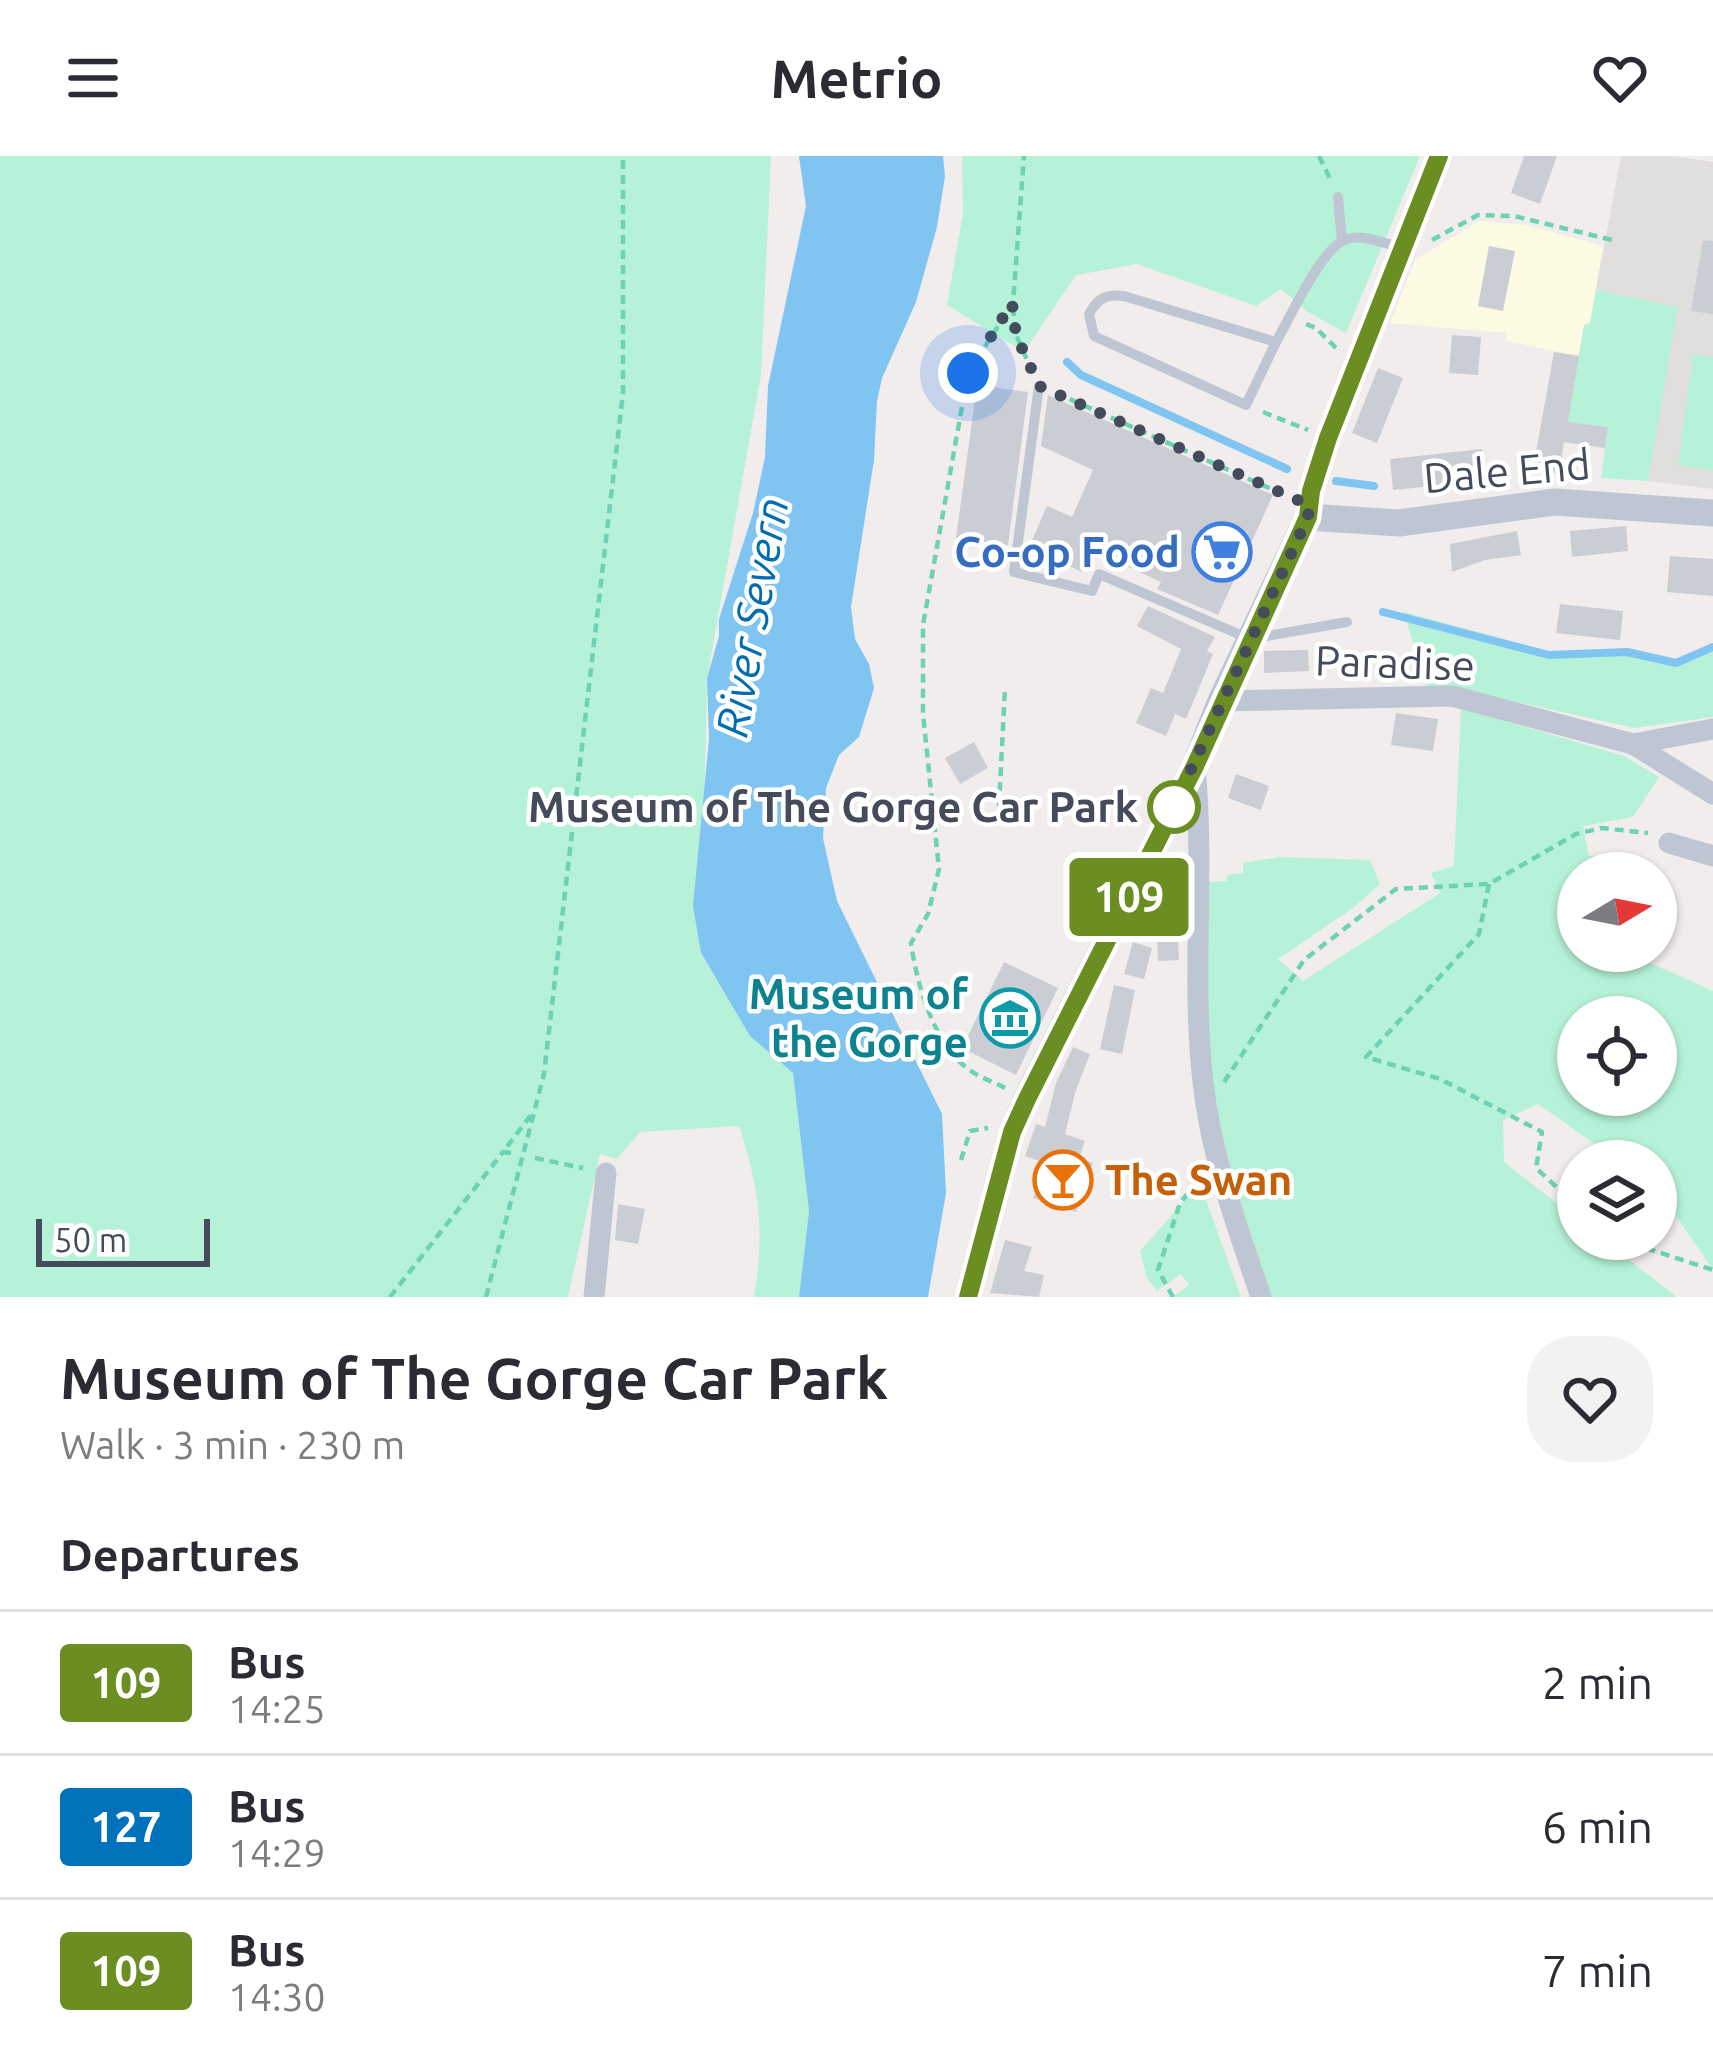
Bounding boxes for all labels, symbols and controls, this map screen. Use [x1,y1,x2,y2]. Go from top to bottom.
icon: menu [60,45,126,111]
icon: heart [1587,45,1653,111]
text: Metrio [770,48,943,108]
your location [938,343,998,403]
street label: Dale End [1422,440,1592,501]
water label: River Severn [705,493,798,741]
supermarket icon: Co-op Food [1191,521,1253,583]
place label: Co-op Food [954,528,1180,575]
street label: Paradise [1314,636,1476,689]
marker: Museum of The Gorge Car Park [1149,782,1199,832]
place label: Museum of The Gorge Car Park [528,783,1138,830]
north arrow [1557,852,1677,972]
map controls [1557,852,1677,1260]
line badge: 109 [1060,858,1198,936]
text: 109 [1093,873,1165,920]
place label: Museum of the Gorge [749,970,969,1065]
museum icon: Museum of the Gorge [979,987,1041,1049]
button: locate [1557,996,1677,1116]
button: layers [1557,1140,1677,1260]
bar icon: The Swan [1032,1149,1094,1211]
place label: The Swan [1105,1156,1292,1203]
scale bar [36,1213,210,1266]
text: 50 m [54,1221,127,1258]
button: heart [1527,1336,1653,1462]
text: Museum of The Gorge Car Park [60,1346,888,1410]
text: Walk · 3 min · 230 m [60,1423,405,1466]
text: Departures [60,1529,300,1580]
text: Bus [228,1636,305,1687]
text: 2 min [1542,1657,1653,1708]
text: 109 [90,1659,162,1706]
text: 14:25 [228,1687,326,1730]
text: Bus [228,1780,305,1831]
text: 6 min [1542,1801,1653,1852]
text: 127 [90,1803,162,1850]
text: 14:29 [228,1831,326,1874]
text: Bus [228,1924,305,1975]
text: 7 min [1542,1945,1653,1996]
text: 109 [90,1947,162,1994]
text: 14:30 [228,1975,326,2018]

